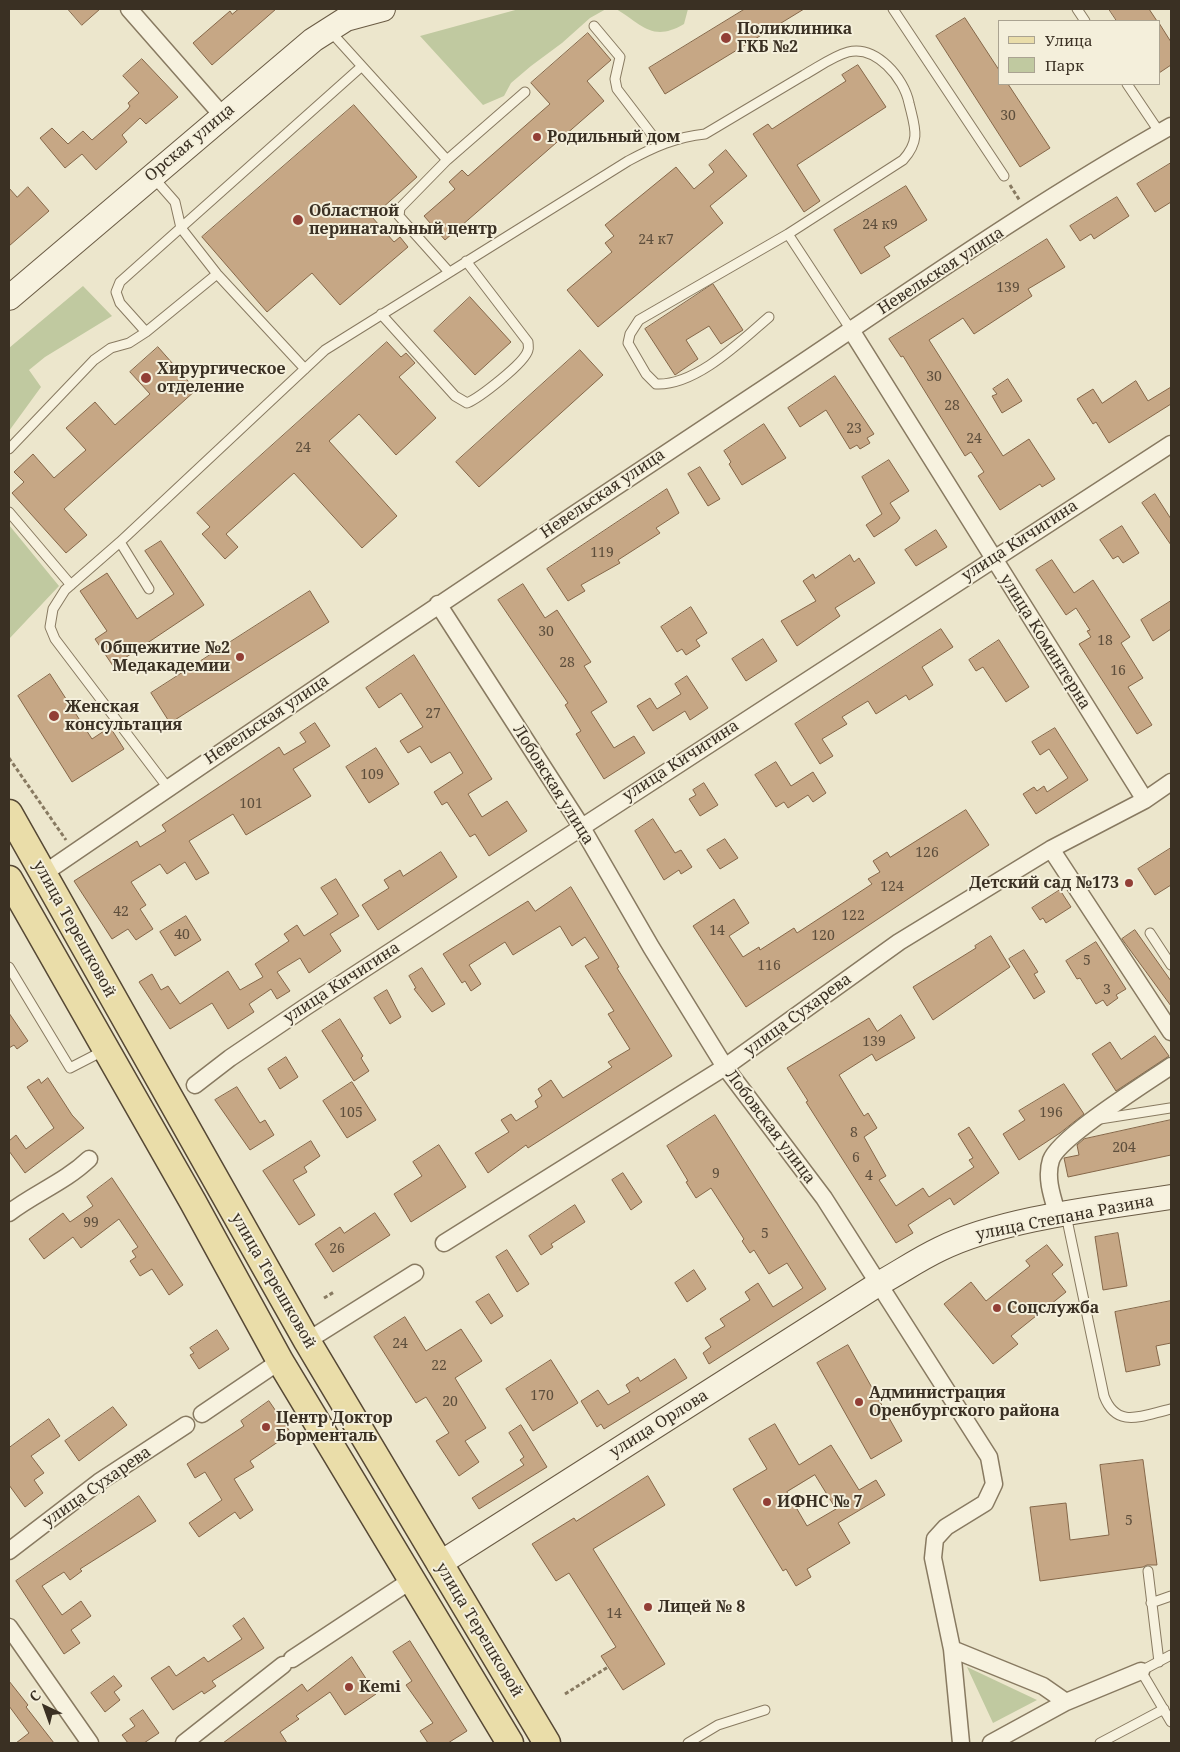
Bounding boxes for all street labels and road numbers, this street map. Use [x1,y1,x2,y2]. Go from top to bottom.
street label: Орская улица [141,100,239,186]
street label: Невельская улица [874,223,1008,319]
street label: Невельская улица [537,445,669,543]
street label: улица Кичигина [958,496,1082,586]
street label: улица Коминтерна [996,571,1094,713]
street label: Невельская улица [201,671,333,769]
street label: улица Кичигина [619,716,743,806]
street label: Лобовская улица [508,722,598,848]
street label: улица Терешковой [28,857,120,1001]
street label: улица Кичигина [280,938,404,1028]
street label: улица Сухарева [741,970,855,1060]
street label: Лобовская улица [721,1066,819,1188]
street label: улица Степана Разина [974,1191,1156,1245]
street label: улица Терешковой [226,1210,320,1352]
street label: улица Орлова [606,1386,712,1462]
street label: улица Сухарева [39,1443,155,1531]
street label: улица Терешковой [431,1559,527,1701]

